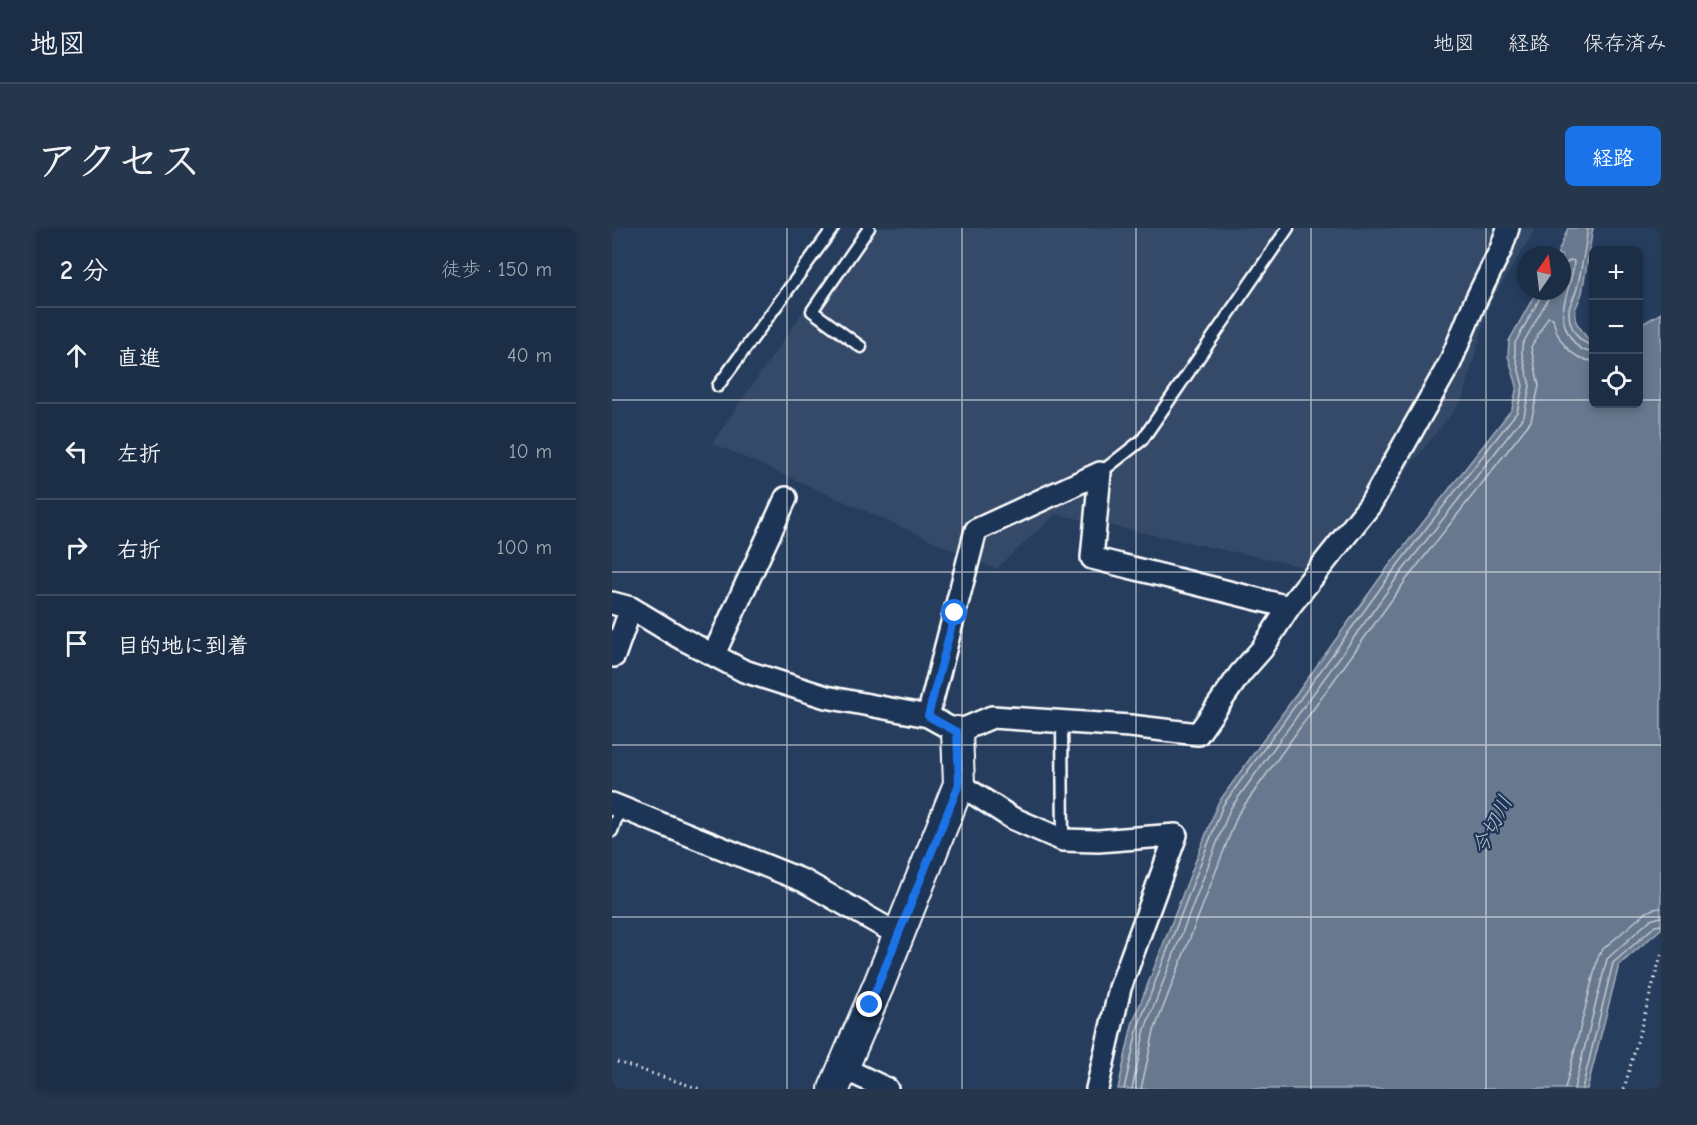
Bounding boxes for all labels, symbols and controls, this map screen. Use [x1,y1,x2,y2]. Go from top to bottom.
text: 地図 [30,28,86,60]
text: 地図 [1433,31,1475,55]
text: 経路 [1508,31,1550,55]
text: 保存済み [1583,31,1667,55]
button: 経路 [1565,126,1661,186]
text: アクセス [36,137,201,186]
north arrow [1517,246,1571,300]
map controls [1589,246,1643,408]
button: + [1589,246,1643,300]
text: 2 分 [60,256,108,286]
text: 徒歩 · 150 m [441,258,552,281]
button: − [1589,300,1643,354]
icon: ahead [60,339,93,372]
text: 40 m [507,344,552,367]
text: 直進 [117,345,161,371]
button: locate [1589,354,1643,408]
icon: left [60,435,93,468]
text: 10 m [509,440,552,463]
text: 左折 [117,441,161,467]
icon: right [60,531,93,564]
text: 100 m [497,536,552,559]
text: 右折 [117,537,161,563]
route start [941,599,967,625]
icon: arrive [60,627,93,660]
text: 目的地に到着 [117,633,249,659]
water label: 今切川 [1467,792,1517,858]
route end [856,991,882,1017]

